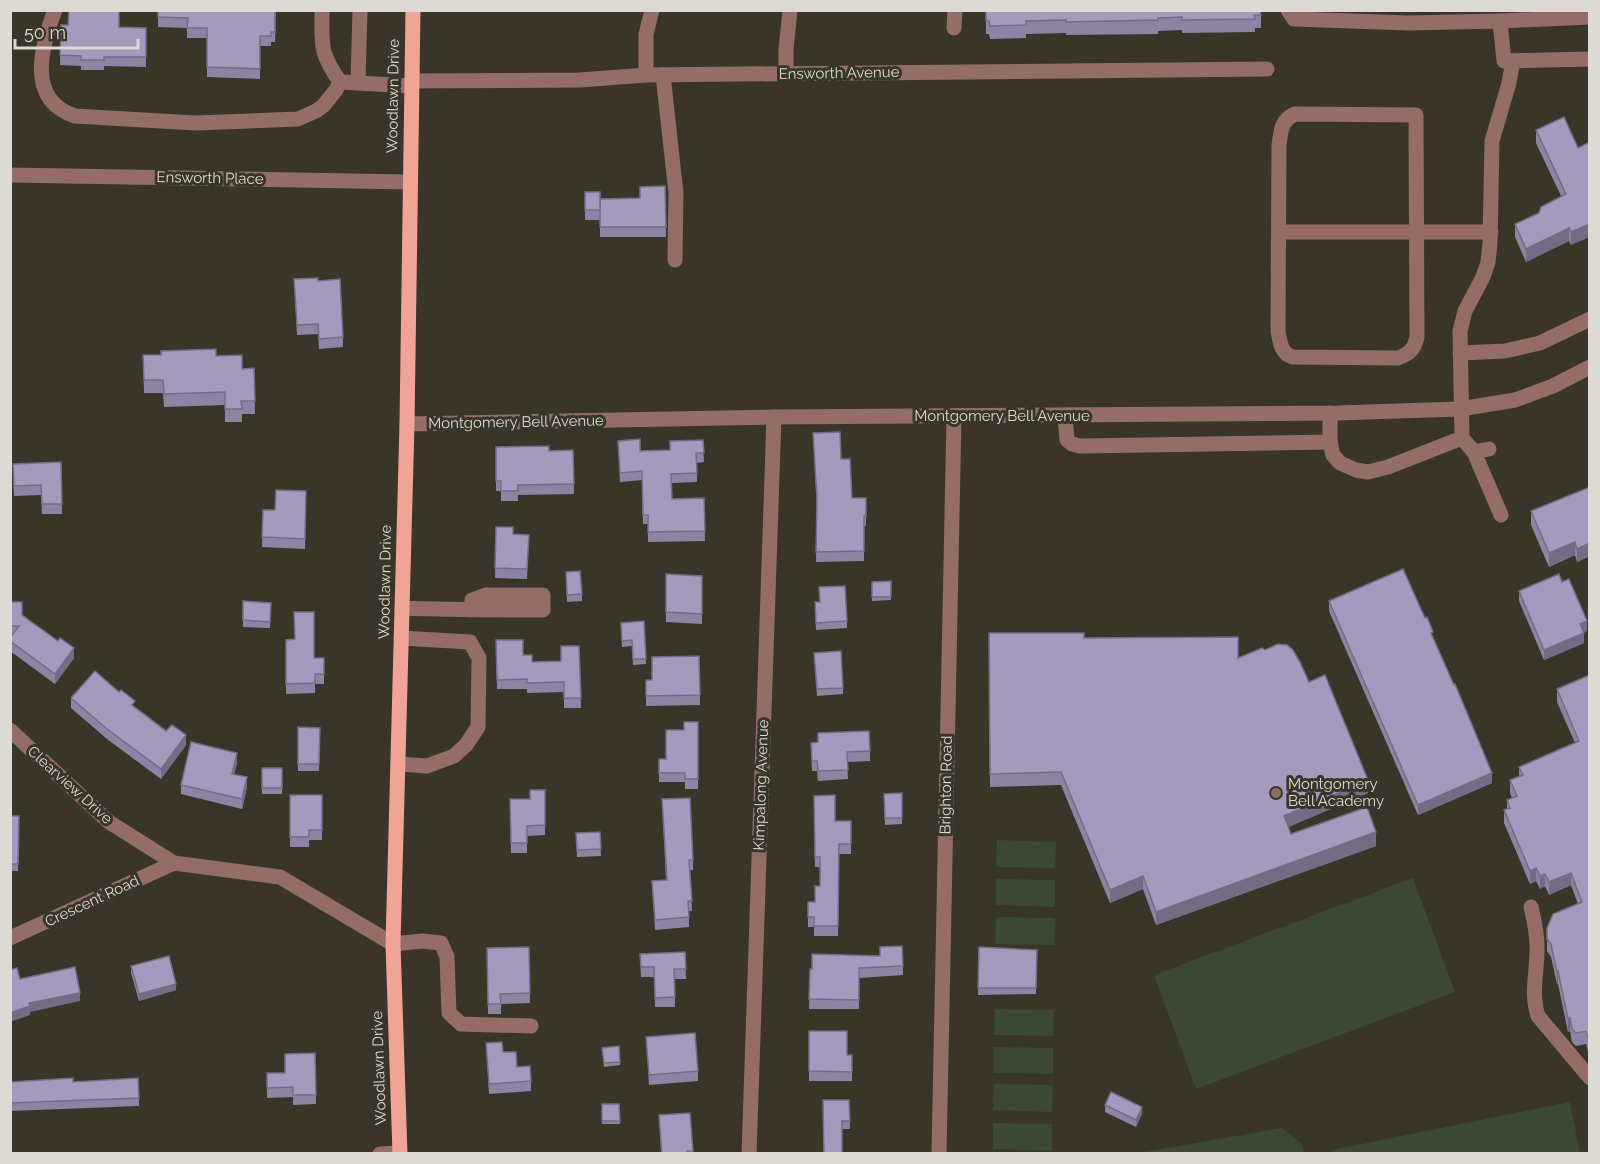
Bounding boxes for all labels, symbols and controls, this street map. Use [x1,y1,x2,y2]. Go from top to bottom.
scale bar [15,12,138,50]
text: 50 m [24,22,66,43]
street label: Woodlawn Drive [383,38,403,153]
street label: Ensworth Avenue [778,63,900,83]
street label: Ensworth Place [156,168,264,188]
street label: Montgomery Bell Avenue [914,407,1090,425]
street label: Montgomery Bell Avenue [428,411,604,433]
street label: Woodlawn Drive [375,524,395,639]
street label: Kimpalong Avenue [750,719,772,851]
street label: Brighton Road [936,735,956,835]
street label: Clearview Drive [24,742,116,828]
place label: Montgomery Bell Academy [1288,775,1384,810]
marker: Montgomery Bell Academy [1269,786,1283,800]
street label: Crescent Road [42,871,142,931]
street label: Woodlawn Drive [368,1010,390,1125]

